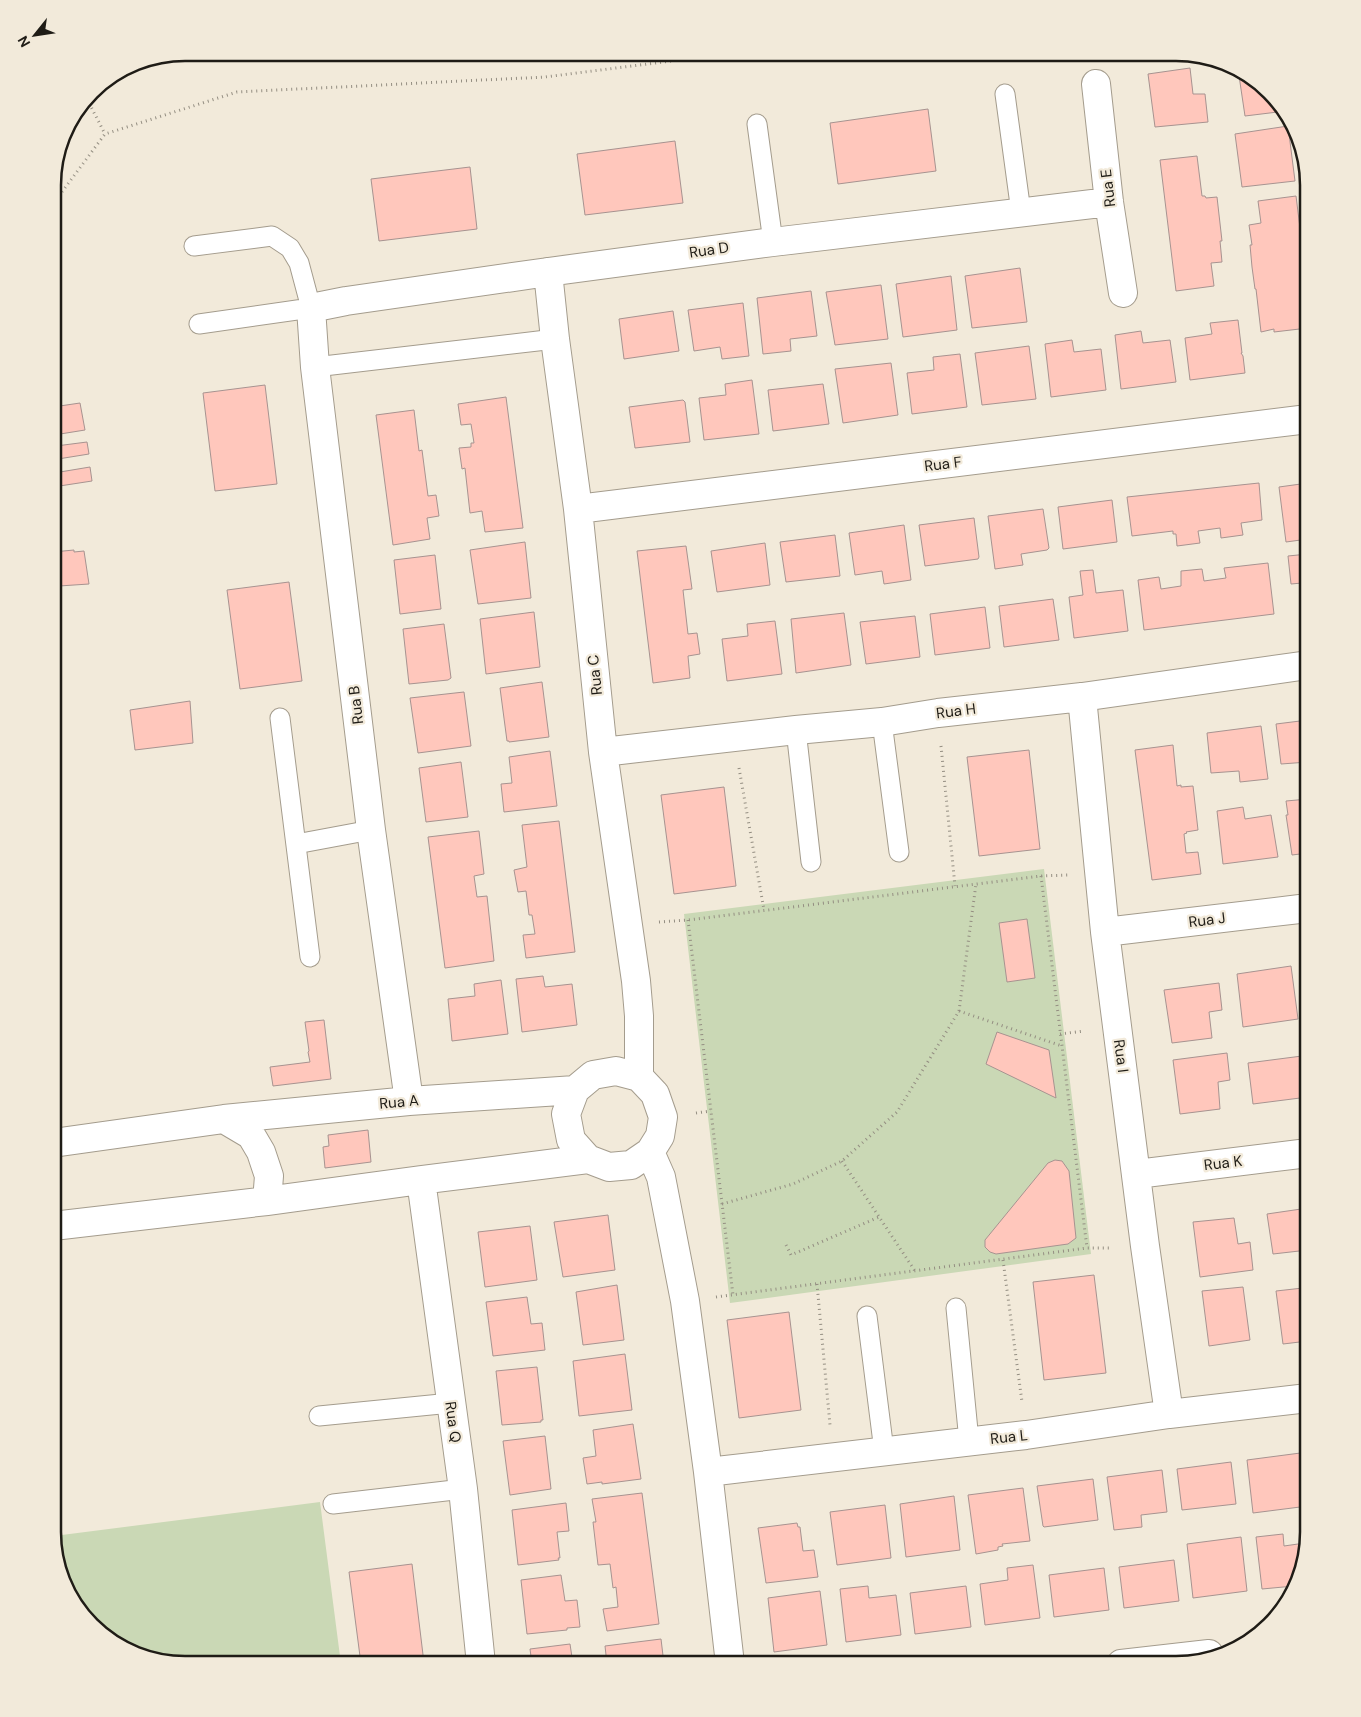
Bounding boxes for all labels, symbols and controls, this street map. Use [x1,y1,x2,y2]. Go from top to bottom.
north arrow [10,10,60,60]
text: N [13,33,34,50]
street label: Rua E [1096,168,1120,208]
street label: Rua D [688,237,730,263]
street label: Rua F [923,452,963,476]
street label: Rua C [583,654,607,696]
street label: Rua B [344,685,368,725]
street label: Rua H [935,699,977,723]
street label: Rua J [1187,908,1227,932]
street label: Rua I [1109,1038,1133,1074]
street label: Rua A [378,1090,420,1114]
street label: Rua K [1203,1151,1244,1175]
street label: Rua Q [440,1400,466,1444]
street label: Rua L [989,1425,1029,1449]

